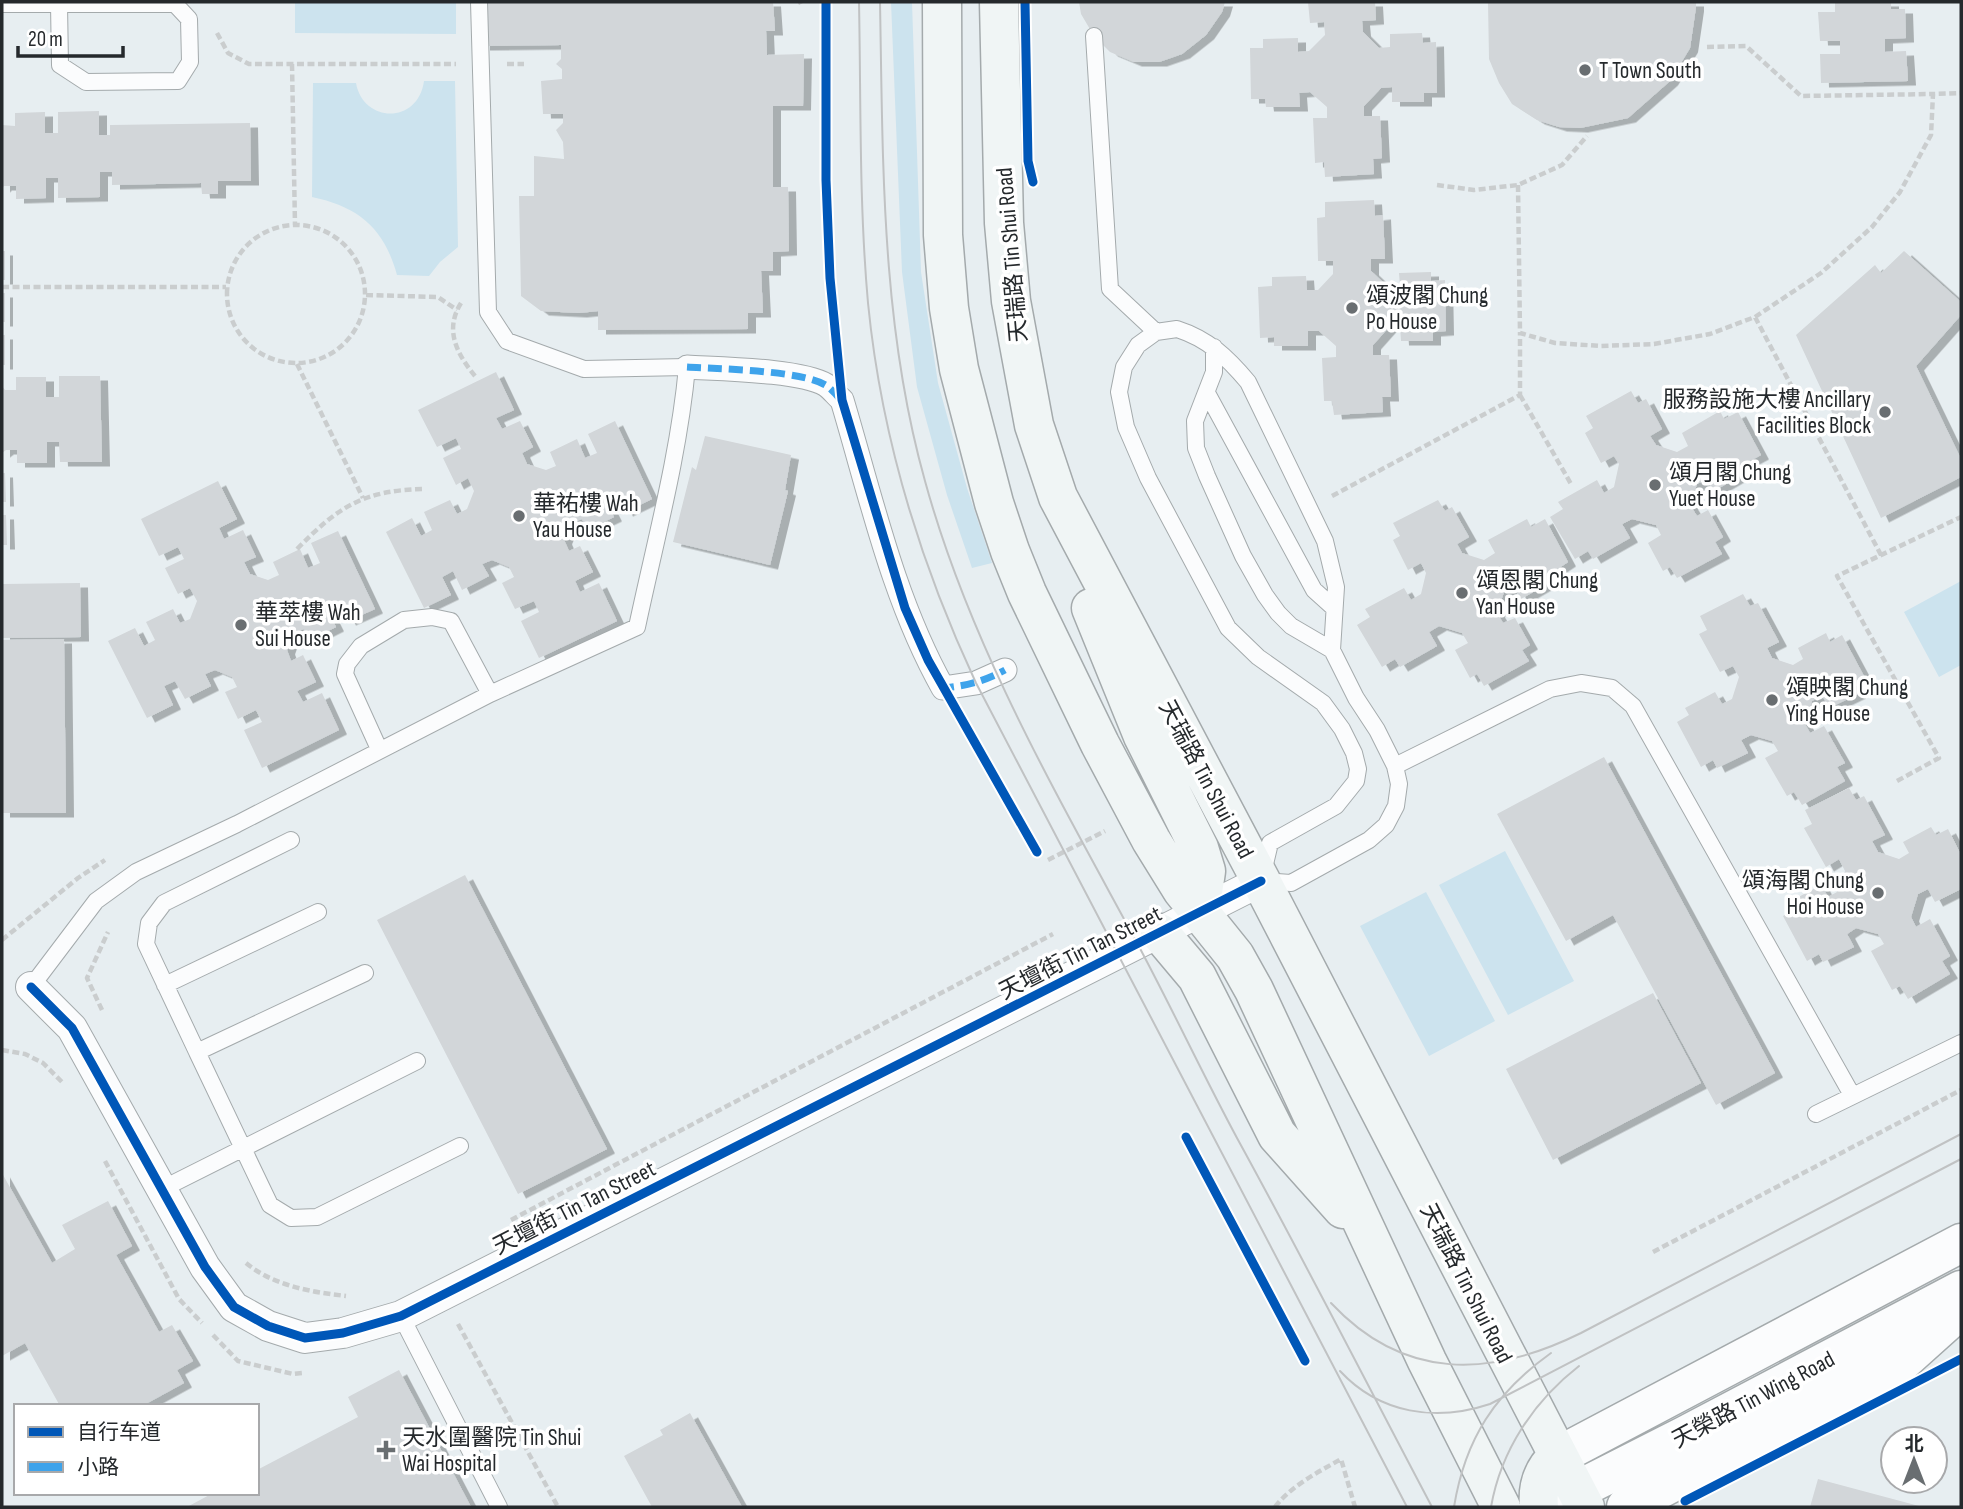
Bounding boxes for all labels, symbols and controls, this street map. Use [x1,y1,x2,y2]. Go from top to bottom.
scale bar [18,14,122,58]
text: 20 m [28,27,63,52]
place label: T Town South [1599,57,1702,85]
marker: T Town South [1577,62,1593,78]
street label: 天瑞路 Tin Shui Road [990,166,1034,343]
place label: 頌波閣 Chung Po House [1366,282,1488,336]
marker: 頌波閣 Chung Po House [1344,300,1360,316]
place label: 服務設施大樓 Ancillary Facilities Block [1663,386,1871,440]
marker: 服務設施大樓 Ancillary Facilities Block [1877,404,1893,420]
place label: 頌月閣 Chung Yuet House [1669,459,1791,513]
marker: 頌月閣 Chung Yuet House [1647,477,1663,493]
place label: 華祐樓 Wah Yau House [533,490,639,544]
marker: 華祐樓 Wah Yau House [511,508,527,524]
place label: 頌恩閣 Chung Yan House [1476,567,1598,621]
marker: 頌恩閣 Chung Yan House [1454,585,1470,601]
place label: 華萃樓 Wah Sui House [255,599,361,653]
marker: 華萃樓 Wah Sui House [233,617,249,633]
place label: 頌映閣 Chung Ying House [1786,674,1908,728]
marker: 頌映閣 Chung Ying House [1764,692,1780,708]
street label: 天瑞路 Tin Shui Road [1153,695,1260,863]
place label: 頌海閣 Chung Hoi House [1742,867,1864,921]
marker: 頌海閣 Chung Hoi House [1870,885,1886,901]
street label: 天壇街 Tin Tan Street [995,900,1166,1006]
street label: 天壇街 Tin Tan Street [489,1155,660,1261]
street label: 天瑞路 Tin Shui Road [1414,1199,1518,1368]
street label: 天榮路 Tin Wing Road [1667,1345,1840,1455]
legend [14,1404,259,1495]
text: 自行车道 [77,1420,161,1445]
place label: 天水圍醫院 Tin Shui Wai Hospital [402,1424,581,1478]
north arrow [1879,1425,1949,1495]
text: 北 [1904,1433,1924,1456]
marker: 天水圍醫院 Tin Shui Wai Hospital [376,1440,396,1460]
text: 小路 [77,1455,119,1480]

